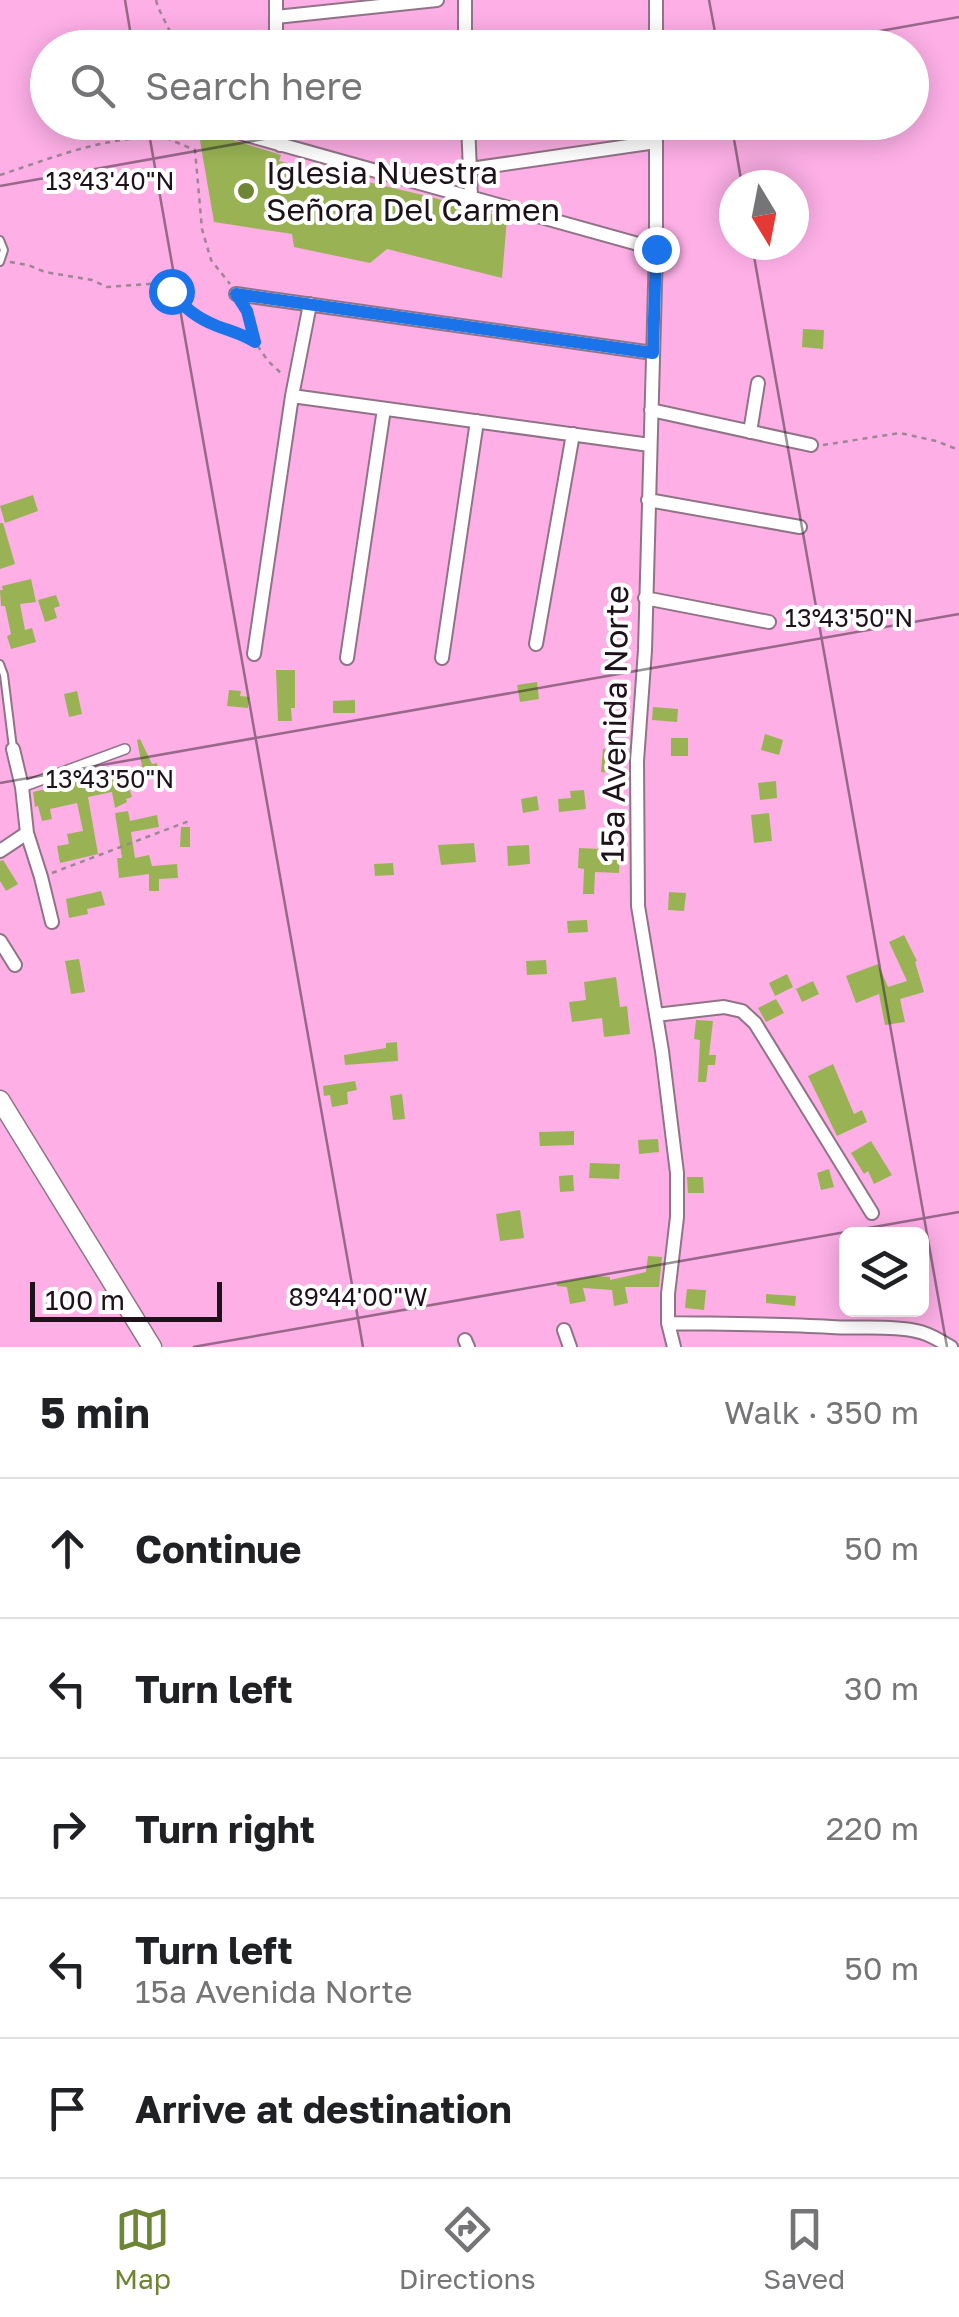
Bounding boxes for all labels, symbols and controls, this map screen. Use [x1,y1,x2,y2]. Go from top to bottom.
search box [30,30,929,140]
icon: search [65,58,120,113]
text: Search here [145,63,363,108]
place label: Iglesia Nuestra Señora Del Carmen [266,153,560,228]
text: 13°43'40"N [45,165,175,196]
north arrow [719,170,809,260]
marker: Iglesia Nuestra Señora Del Carmen [235,180,257,202]
route end [634,227,680,273]
route start [149,269,195,315]
street label: 15a Avenida Norte [593,585,635,863]
text: 13°43'50"N [785,602,913,633]
text: 13°43'50"N [46,763,174,794]
map controls [839,1227,929,1317]
button: layers [839,1227,929,1317]
scale bar [30,1277,222,1322]
text: 89°44'00"W [288,1281,428,1312]
text: 100 m [45,1283,125,1316]
text: 5 min [40,1387,150,1437]
text: Walk · 350 m [724,1393,919,1431]
icon: ahead [40,1521,95,1576]
text: Continue [135,1526,301,1571]
text: 50 m [844,1529,919,1567]
icon: left [40,1661,95,1716]
text: Turn left [135,1666,293,1711]
text: 30 m [844,1669,919,1707]
icon: right [40,1801,95,1856]
text: Turn right [135,1806,315,1851]
text: 220 m [826,1809,919,1847]
text: Turn left [135,1927,293,1972]
icon: left [40,1941,95,1996]
text: 50 m [844,1949,919,1987]
text: 15a Avenida Norte [135,1972,413,2010]
icon: arrive [40,2081,95,2136]
text: Arrive at destination [135,2086,512,2131]
tab: Map [114,2202,171,2295]
tab: Directions [399,2202,536,2295]
tab: Saved [763,2202,845,2295]

